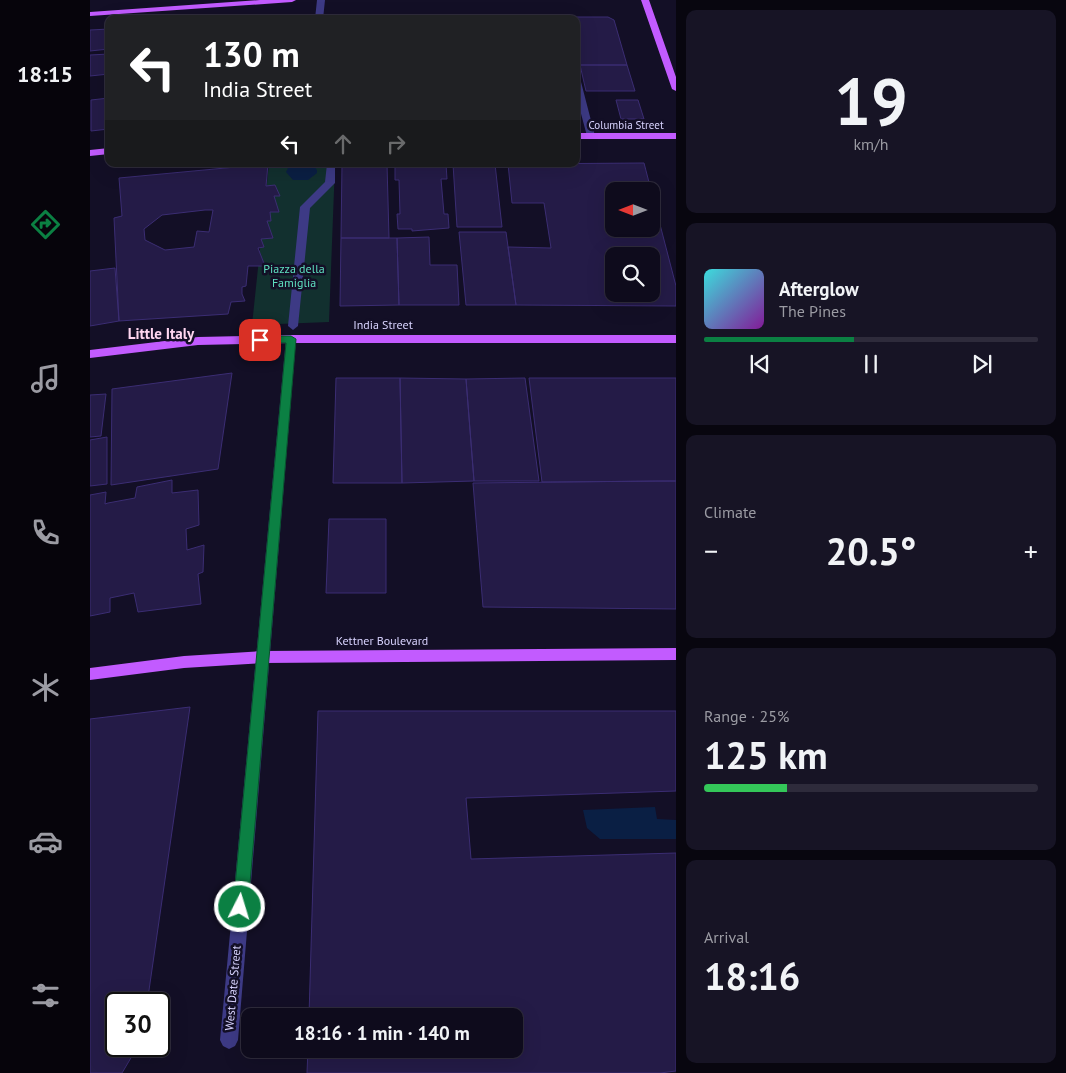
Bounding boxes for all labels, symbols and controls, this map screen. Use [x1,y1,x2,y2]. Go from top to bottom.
text: 130 m [203,31,300,77]
icon: left [120,35,185,100]
text: 19 [834,59,908,143]
text: 18:15 [17,60,73,88]
text: India Street [203,75,312,103]
street label: Columbia Street [588,118,664,132]
icon: left [276,130,304,158]
icon: ahead [329,130,357,158]
icon: right [382,130,410,158]
text: km/h [853,134,889,154]
north arrow [605,182,660,238]
map controls [605,182,660,302]
icon: directions [28,207,63,242]
button: search [605,247,660,302]
park label: Piazza della Famiglia [263,261,325,290]
text: Afterglow [779,277,859,301]
text: The Pines [779,301,846,321]
street label: India Street [353,317,413,332]
pin [239,319,281,361]
district label: Little Italy [128,324,195,343]
icon: arrive [246,326,274,354]
icon: previous [746,350,774,378]
icon: pause [857,350,885,378]
icon: next [968,350,996,378]
icon: music [28,361,63,396]
text: Climate [704,502,756,522]
icon: phone [28,515,63,550]
text: 20.5° [826,526,916,575]
text: − [704,532,718,569]
text: + [1024,532,1038,569]
street label: Kettner Boulevard [336,633,428,648]
icon: climate [28,670,63,705]
text: Range · 25% [704,706,789,726]
text: 125 km [704,730,828,779]
icon: car [28,824,63,859]
position arrow [213,880,265,932]
text: Arrival [704,927,749,947]
street label: West Date Street [221,945,244,1031]
text: 18:16 [704,951,800,1000]
icon: filters [28,978,63,1013]
speed limit sign: 30 [105,992,170,1057]
text: 18:16 · 1 min · 140 m [294,1021,470,1045]

